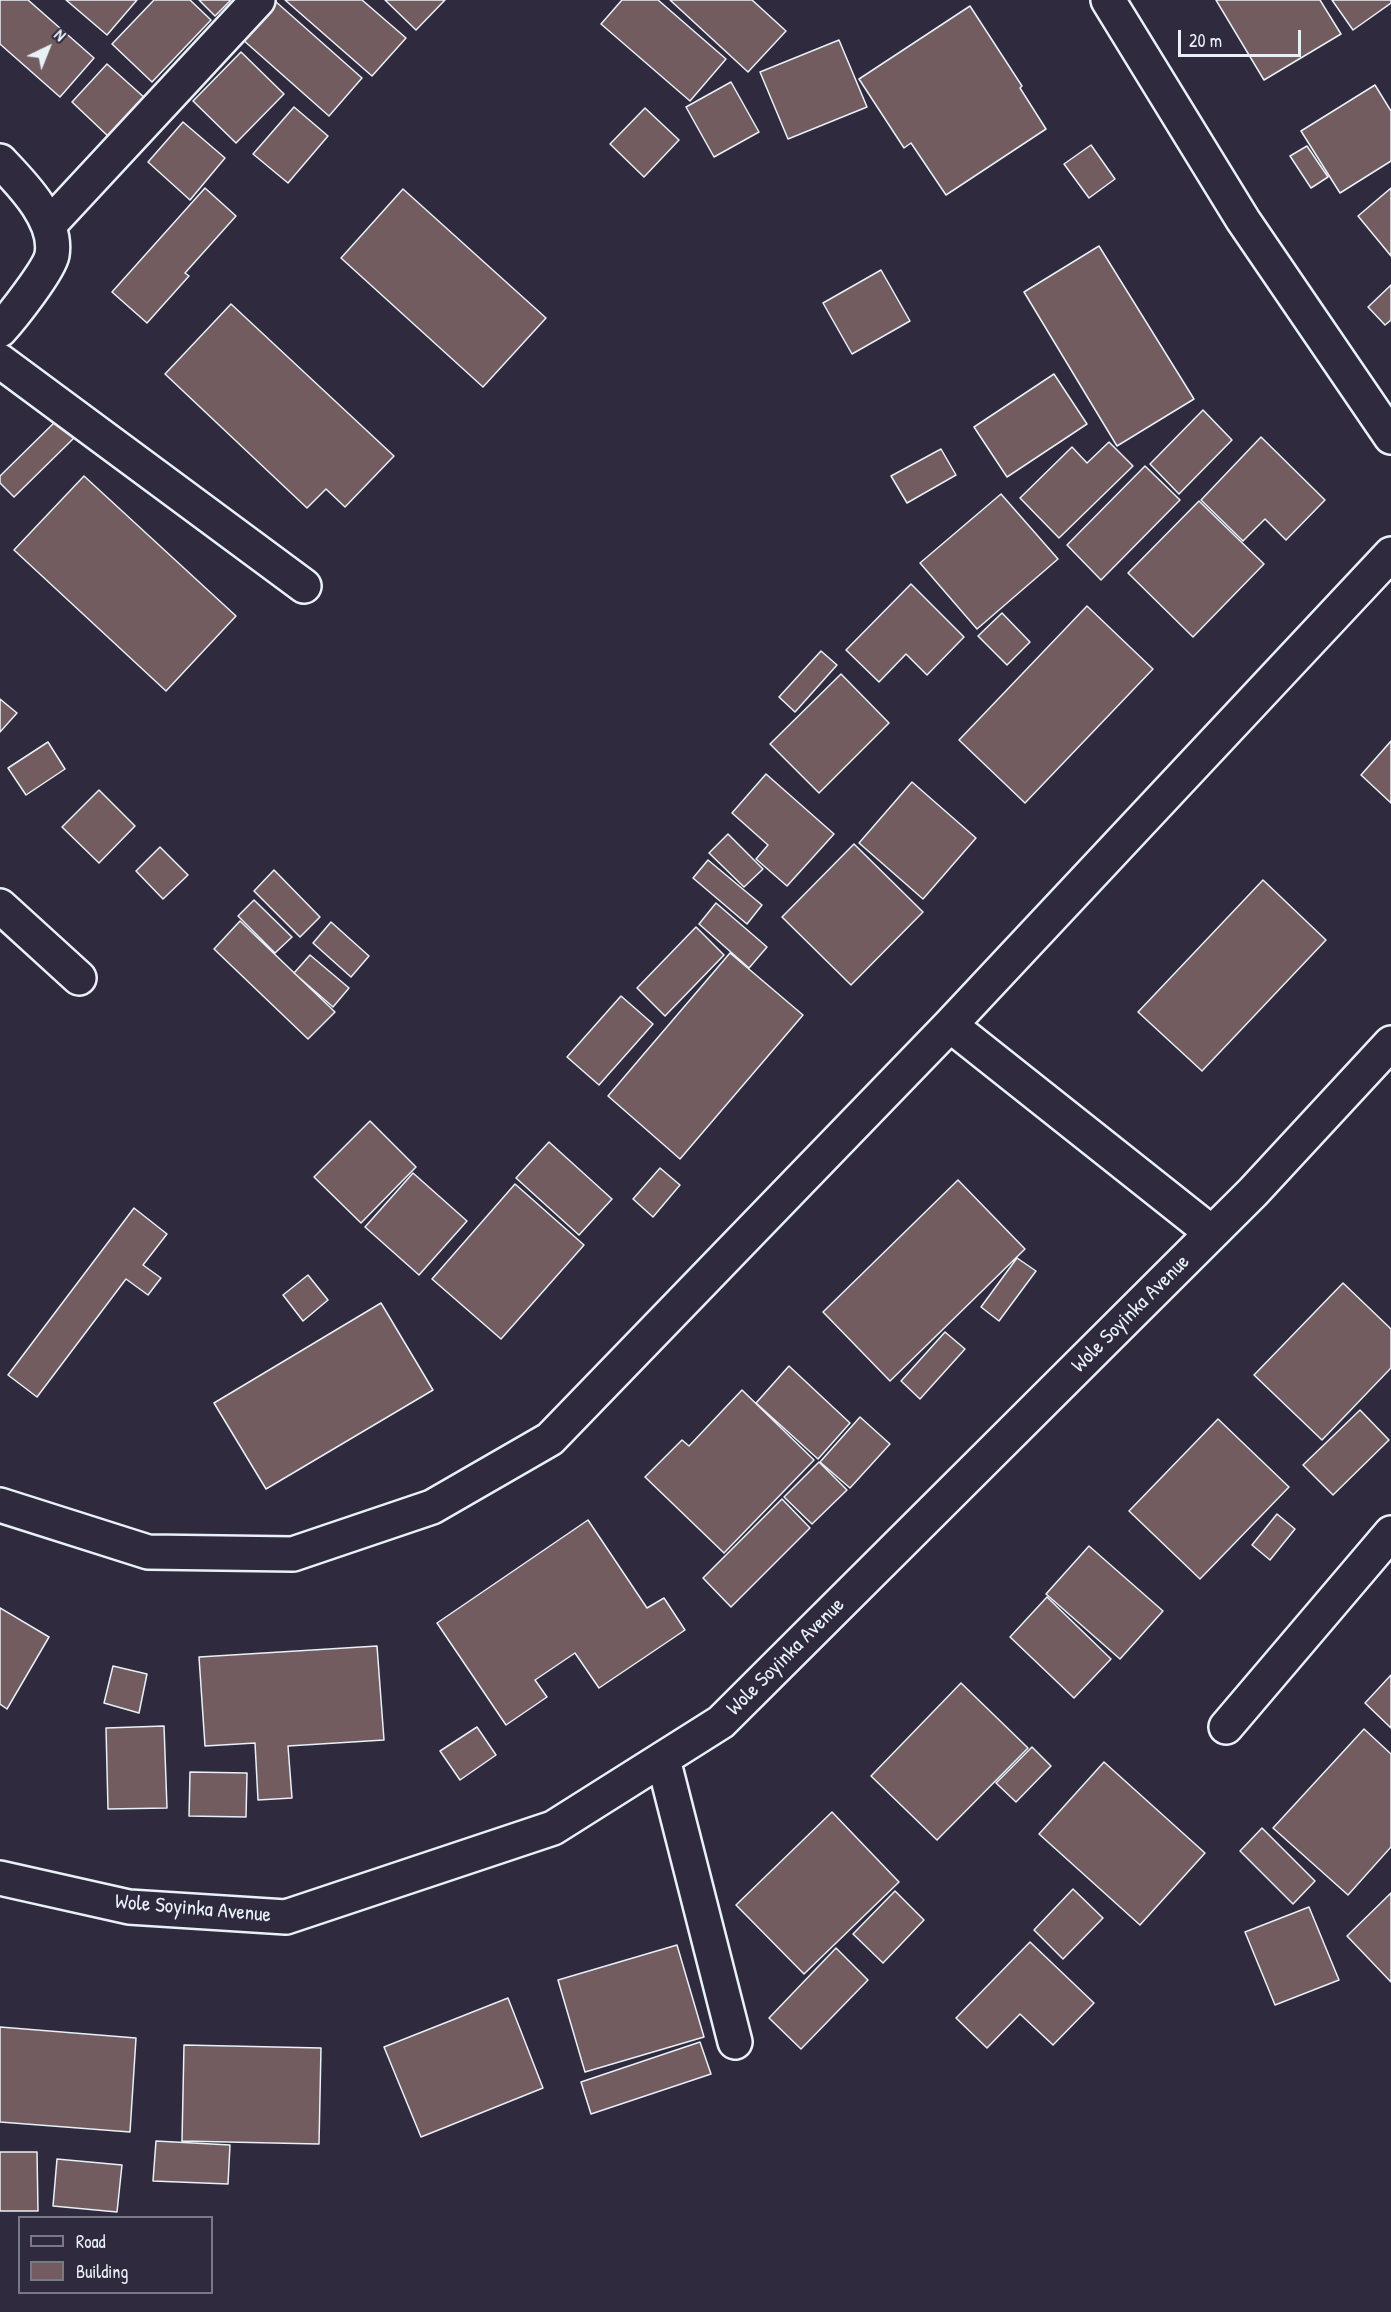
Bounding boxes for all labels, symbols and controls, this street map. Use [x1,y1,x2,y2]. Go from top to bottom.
north arrow [18,18,78,78]
scale bar [1181,18,1304,56]
text: N [50,24,71,46]
text: 20 m [1189,28,1222,53]
street label: Wole Soyinka Avenue [1067,1250,1195,1378]
street label: Wole Soyinka Avenue [722,1593,850,1721]
street label: Wole Soyinka Avenue [114,1890,272,1928]
legend [18,2216,213,2294]
text: Road [76,2229,106,2254]
text: Building [76,2259,128,2284]

